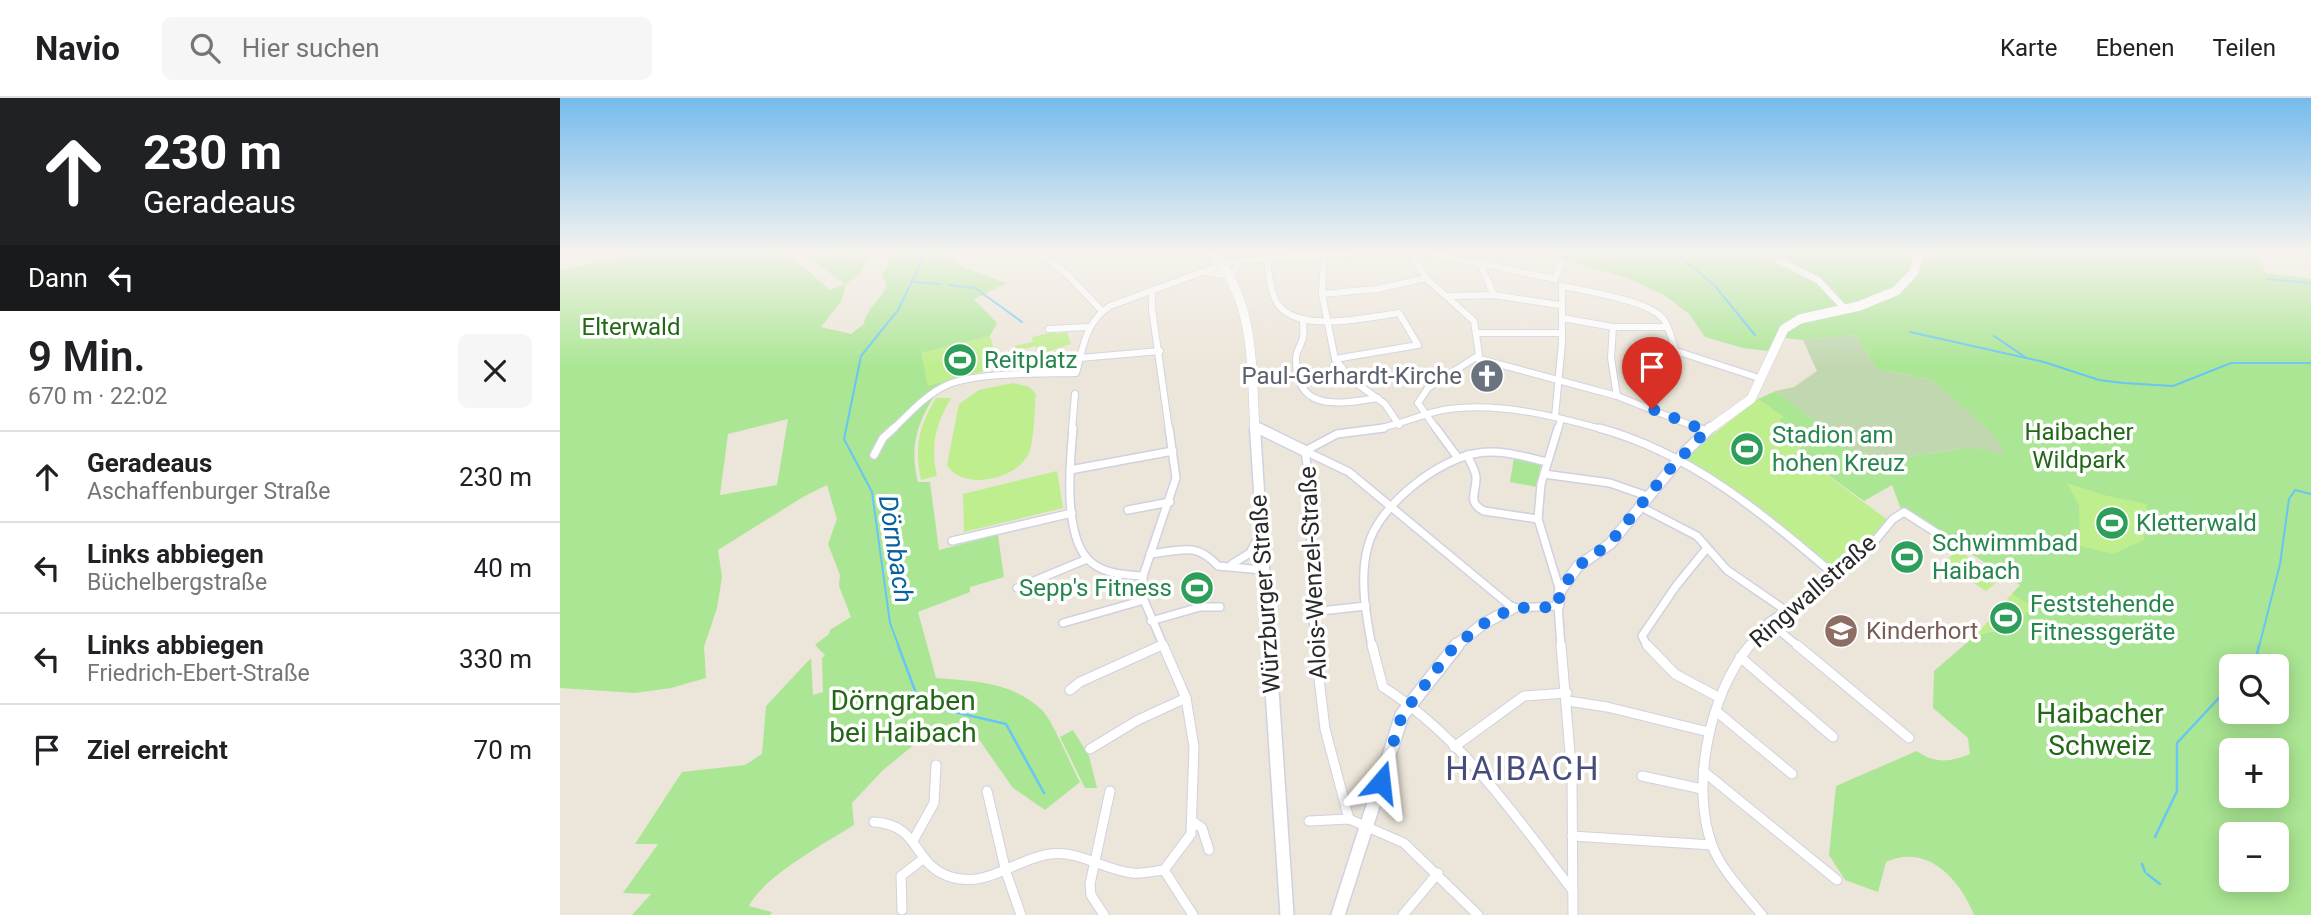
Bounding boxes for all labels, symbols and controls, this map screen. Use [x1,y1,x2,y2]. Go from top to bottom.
search box [162,17,652,80]
text: Navio [35,29,120,68]
icon: search [186,29,224,67]
text: Hier suchen [242,33,380,63]
text: Karte [2000,34,2057,62]
text: Ebenen [2095,34,2174,62]
text: Teilen [2212,34,2276,62]
text: 230 m [143,124,282,181]
icon: ahead [28,126,119,217]
text: Geradeaus [143,183,296,221]
icon: left [102,259,140,297]
text: Dann [28,263,88,293]
park label: Elterwald [582,313,680,341]
text: 9 Min. [28,332,146,381]
button: close [458,334,532,408]
pin [1622,337,1682,409]
sports icon: Reitplatz [941,341,979,379]
place label: Reitplatz [984,346,1077,374]
icon: arrive [1633,348,1671,386]
church icon: Paul-Gerhardt-Kirche [1468,357,1506,395]
place label: Paul-Gerhardt-Kirche [1242,362,1462,390]
text: 670 m · 22:02 [28,383,167,410]
park label: Haibacher Wildpark [2024,418,2134,474]
place label: Stadion am hohen Kreuz [1772,421,1905,477]
sports icon: Stadion am hohen Kreuz [1728,430,1766,468]
text: Geradeaus [87,448,212,478]
icon: ahead [28,458,66,496]
text: 230 m [459,462,532,492]
street label: Alois-Wenzel-Straße [1293,466,1333,680]
text: Aschaffenburger Straße [87,478,330,505]
water label: Dörnbach [873,493,919,605]
street label: Würzburger Straße [1244,494,1286,694]
sports icon: Kletterwald [2093,504,2131,542]
place label: Kletterwald [2136,509,2257,537]
street label: Ringwallstraße [1744,529,1882,653]
place label: Schwimmbad Haibach [1932,529,2078,585]
sports icon: Schwimmbad Haibach [1888,538,1926,576]
text: Links abbiegen [87,539,264,569]
icon: left [28,549,66,587]
text: 40 m [474,553,532,583]
text: Büchelbergstraße [87,569,267,596]
sports icon: Sepp's Fitness [1178,569,1216,607]
place label: Sepp's Fitness [1019,574,1172,602]
place label: Feststehende Fitnessgeräte [2030,590,2175,646]
sports icon: Feststehende Fitnessgeräte [1987,599,2025,637]
school or university icon: Kinderhort [1822,612,1860,650]
place label: Kinderhort [1866,617,1978,645]
text: Links abbiegen [87,630,264,660]
icon: left [28,640,66,678]
text: 330 m [459,644,532,674]
map controls [2219,654,2289,892]
button: search [2219,654,2289,724]
text: Friedrich-Ebert-Straße [87,660,310,687]
park label: Dörngraben bei Haibach [829,684,977,749]
park label: Haibacher Schweiz [2036,697,2164,762]
icon: arrive [28,731,66,769]
text: Ziel erreicht [87,735,228,765]
text: 70 m [474,735,532,765]
button: + [2219,738,2289,808]
position arrow [1344,745,1418,819]
district label: HAIBACH [1445,749,1601,788]
button: − [2219,822,2289,892]

